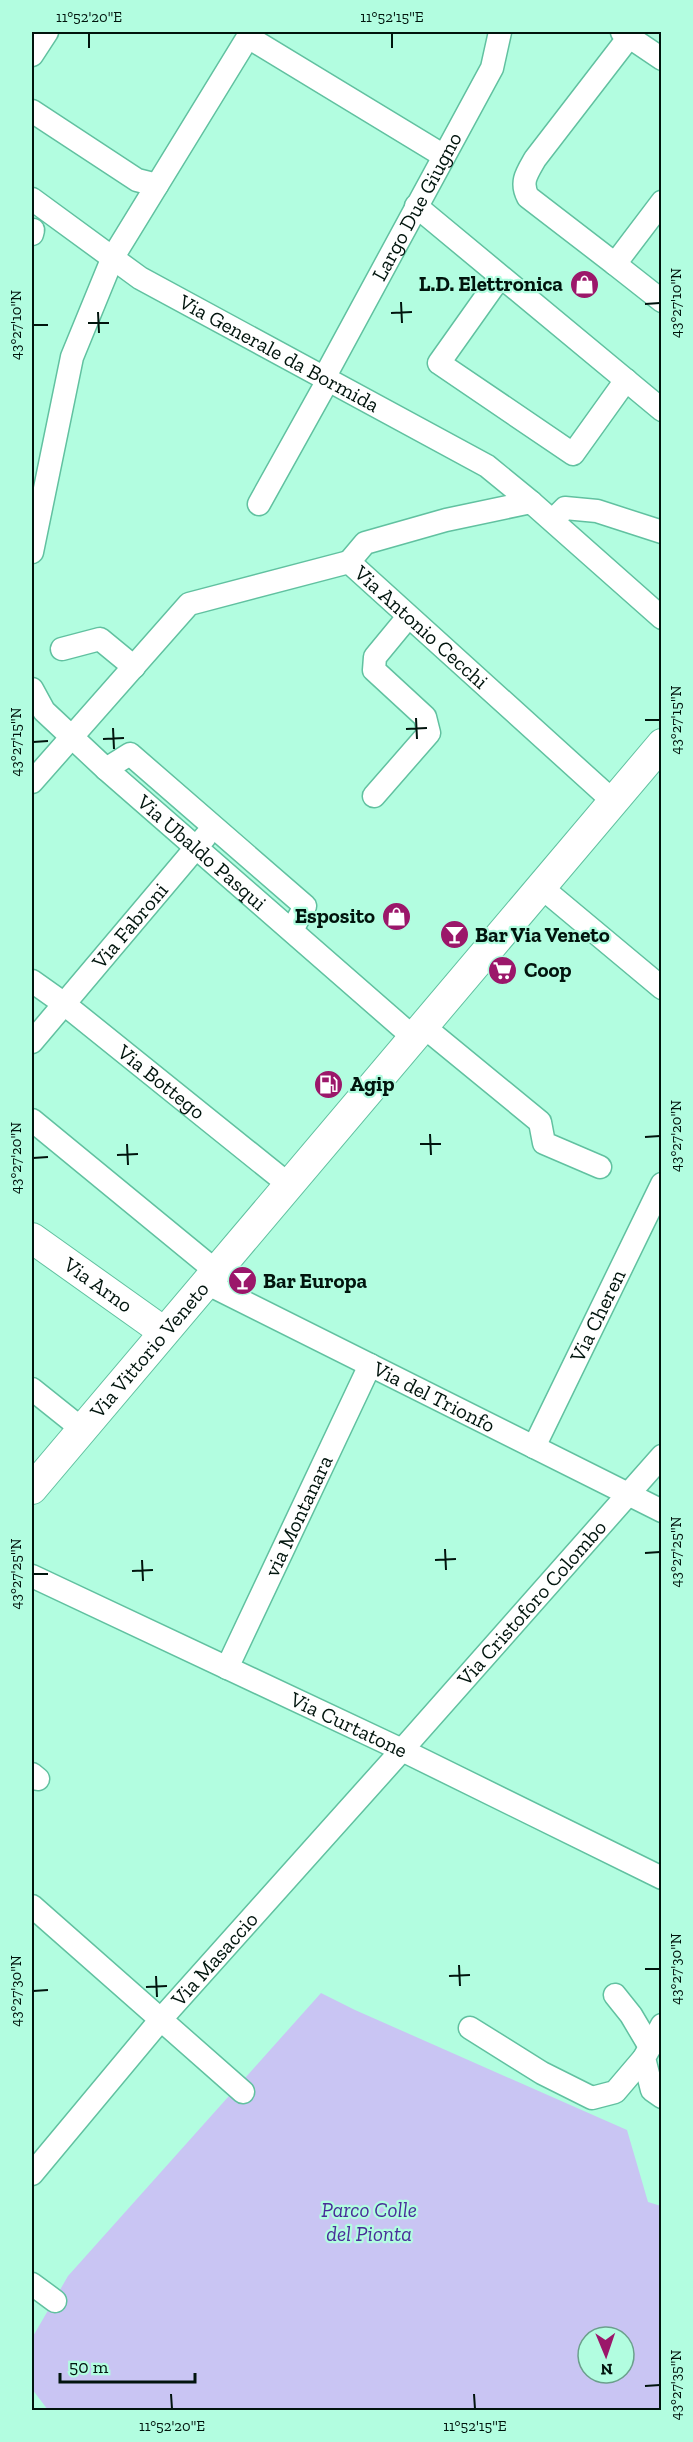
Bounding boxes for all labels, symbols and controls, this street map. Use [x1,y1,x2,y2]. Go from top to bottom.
text: 11°52'20"E [56,8,122,26]
text: 11°52'15"E [360,8,424,26]
street label: Largo Due Giugno [366,128,467,285]
shop icon: L.D. Elettronica [568,268,600,300]
text: 43°27'10"N [667,268,685,338]
place label: L.D. Elettronica [419,271,563,296]
street label: Via Generale da Bormida [174,288,384,417]
text: 43°27'10"N [7,290,25,360]
street label: Via Antonio Cecchi [349,559,494,694]
text: 43°27'15"N [667,685,685,755]
text: 43°27'15"N [7,707,25,777]
street label: Via Ubaldo Pasqui [132,788,272,915]
street label: Via Fabroni [86,877,173,974]
shop icon: Esposito [380,900,412,932]
place label: Esposito [295,903,375,928]
bar icon: Bar Via Veneto [438,919,470,951]
place label: Bar Via Veneto [475,922,610,947]
supermarket icon: Coop [487,954,519,986]
place label: Coop [524,957,571,982]
street label: Via Bottego [112,1038,210,1124]
fuel station icon: Agip [313,1068,345,1100]
place label: Agip [350,1071,394,1096]
text: 43°27'20"N [667,1100,685,1172]
text: 43°27'20"N [7,1122,25,1194]
street label: Via Arno [58,1251,138,1318]
bar icon: Bar Europa [226,1265,258,1297]
street label: Via Cheren [564,1265,631,1367]
place label: Bar Europa [263,1268,368,1293]
street label: Via Vittorio Veneto [84,1276,214,1424]
street label: Via del Trionfo [368,1355,499,1438]
street label: via Montanara [259,1451,338,1581]
street label: Via Cristoforo Colombo [451,1515,611,1691]
text: 43°27'25"N [667,1516,685,1588]
text: 43°27'25"N [7,1538,25,1610]
street label: Via Curtatone [285,1686,412,1763]
street label: Via Masaccio [165,1907,263,2012]
text: 43°27'30"N [667,1933,685,2005]
text: 43°27'30"N [7,1955,25,2027]
park label: Parco Colle del Pionta [321,2197,417,2246]
north arrow [576,2325,636,2385]
scale bar [60,2346,195,2384]
text: 43°27'35"N [667,2350,685,2420]
text: 50 m [69,2356,109,2378]
text: N [600,2360,613,2379]
text: 11°52'20"E [139,2417,205,2435]
text: 11°52'15"E [443,2417,507,2435]

